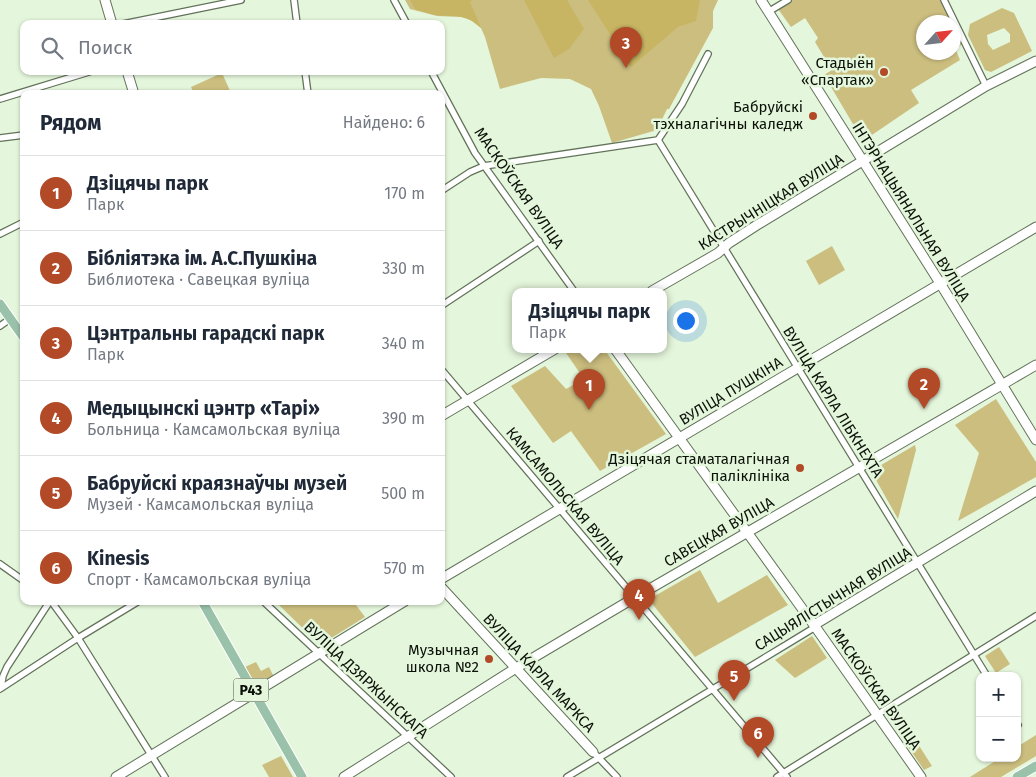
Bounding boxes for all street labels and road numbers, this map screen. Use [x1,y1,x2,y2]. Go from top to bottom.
street label: ІНТЭРНАЦЫЯНАЛЬНАЯ ВУЛІЦА [848,119,974,305]
street label: МАСКОЎСКАЯ ВУЛІЦА [470,124,568,252]
street label: КАСТРЫЧНІЦКАЯ ВУЛІЦА [695,150,847,254]
street label: ВУЛІЦА КАРЛА ЛІБКНЕХТА [779,323,887,481]
street label: ВУЛІЦА ПУШКІНА [676,353,786,429]
street label: КАМСАМОЛЬСКАЯ ВУЛІЦА [502,423,628,569]
street label: САВЕЦКАЯ ВУЛІЦА [661,493,778,571]
street label: САЦЫЯЛІСТЫЧНАЯ ВУЛІЦА [751,543,915,655]
street label: ВУЛІЦА КАРЛА МАРКСА [479,610,599,736]
street label: ВУЛІЦА ДЗЯРЖЫНСКАГА [300,618,432,742]
street label: МАСКОЎСКАЯ ВУЛІЦА [827,625,925,753]
road number: Р43 [234,678,268,702]

